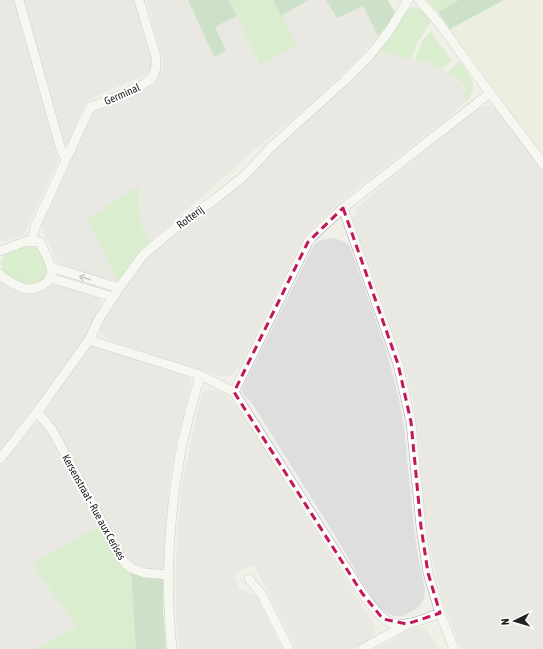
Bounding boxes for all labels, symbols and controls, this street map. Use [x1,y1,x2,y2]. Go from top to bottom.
street label: Germinal [102,81,142,107]
street label: Rotterij [174,203,206,231]
one-way arrow [78,274,91,281]
street label: Kersenstraat - Rue aux Cerises [60,452,128,562]
north arrow [495,601,535,641]
text: N [499,618,511,626]

